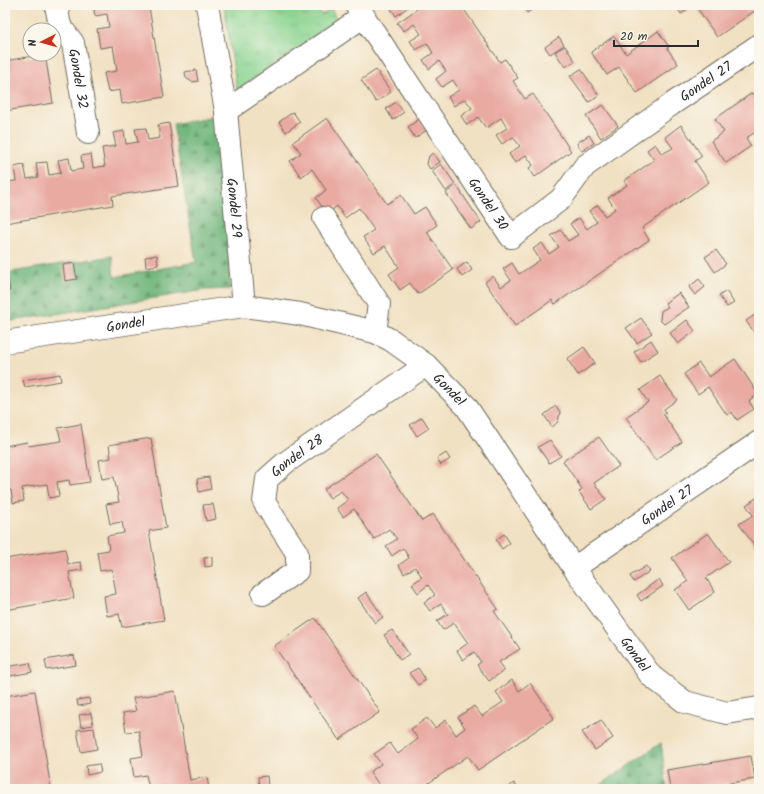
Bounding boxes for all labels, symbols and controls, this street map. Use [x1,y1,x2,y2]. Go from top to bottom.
north arrow [22,22,62,62]
scale bar [614,22,698,48]
text: 20 m [620,27,648,46]
text: N [24,38,42,47]
street label: Gondel 32 [62,47,94,111]
street label: Gondel 27 [675,56,737,108]
street label: Gondel 30 [462,173,514,235]
street label: Gondel 29 [220,177,248,239]
street label: Gondel [105,311,147,339]
street label: Gondel [427,368,471,412]
street label: Gondel 28 [266,429,329,483]
street label: Gondel 27 [636,480,698,532]
street label: Gondel [614,632,655,677]

